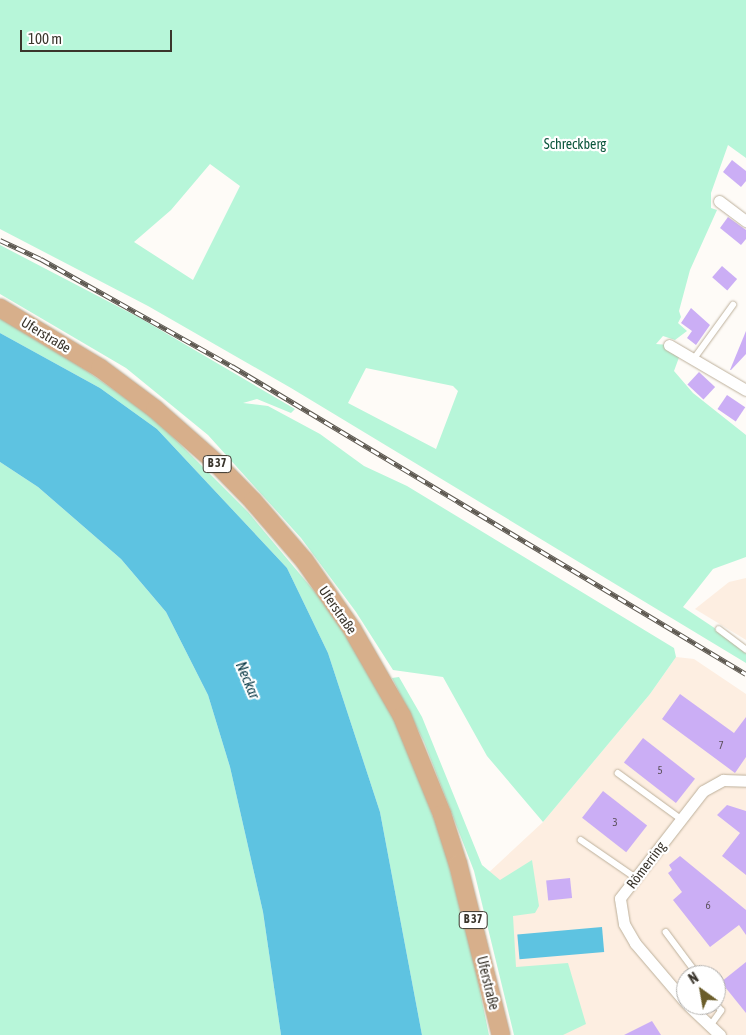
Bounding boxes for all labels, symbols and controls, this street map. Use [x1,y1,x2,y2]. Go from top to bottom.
scale bar [22,20,175,52]
text: 100 m [28,30,62,47]
park label: Schreckberg [544,136,606,152]
street label: Uferstraße [18,314,74,356]
road number: B 37 [202,454,232,474]
street label: Uferstraße [315,583,361,637]
water label: Neckar [232,659,264,701]
house number: 7 [718,738,724,752]
house number: 5 [657,763,663,777]
house number: 3 [612,815,618,829]
street label: Römerring [623,838,669,892]
house number: 6 [705,898,711,912]
road number: B 37 [458,910,488,930]
street label: Uferstraße [473,954,503,1012]
north arrow [676,965,726,1015]
text: N [686,969,701,987]

